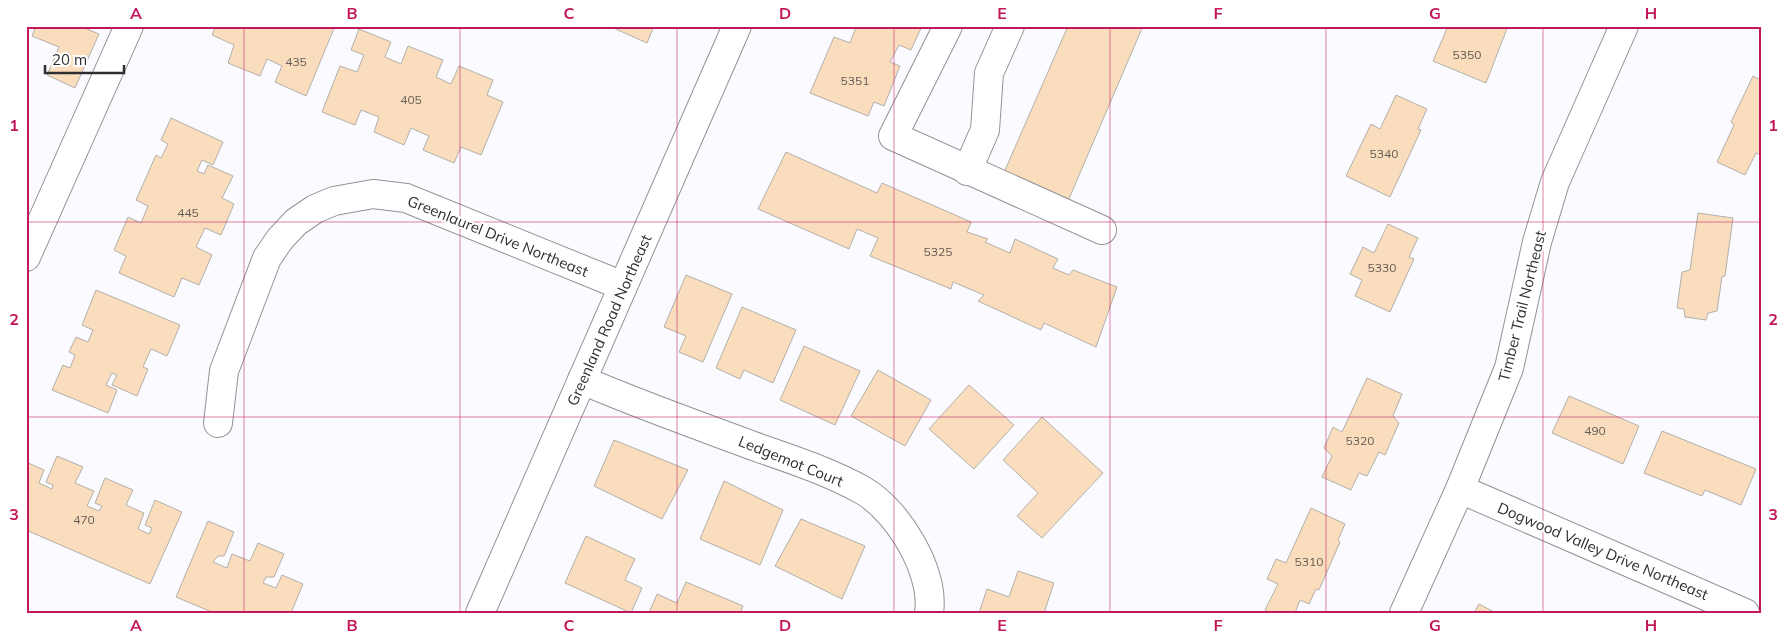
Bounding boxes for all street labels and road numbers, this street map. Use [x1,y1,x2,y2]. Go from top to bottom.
street label: Greenlaurel Drive Northeast [405,191,591,281]
street label: Timber Trail Northeast [1494,228,1550,384]
street label: Greenland Road Northeast [563,231,655,409]
street label: Ledgemot Court [736,431,846,491]
street label: Dogwood Valley Drive Northeast [1495,498,1711,604]

